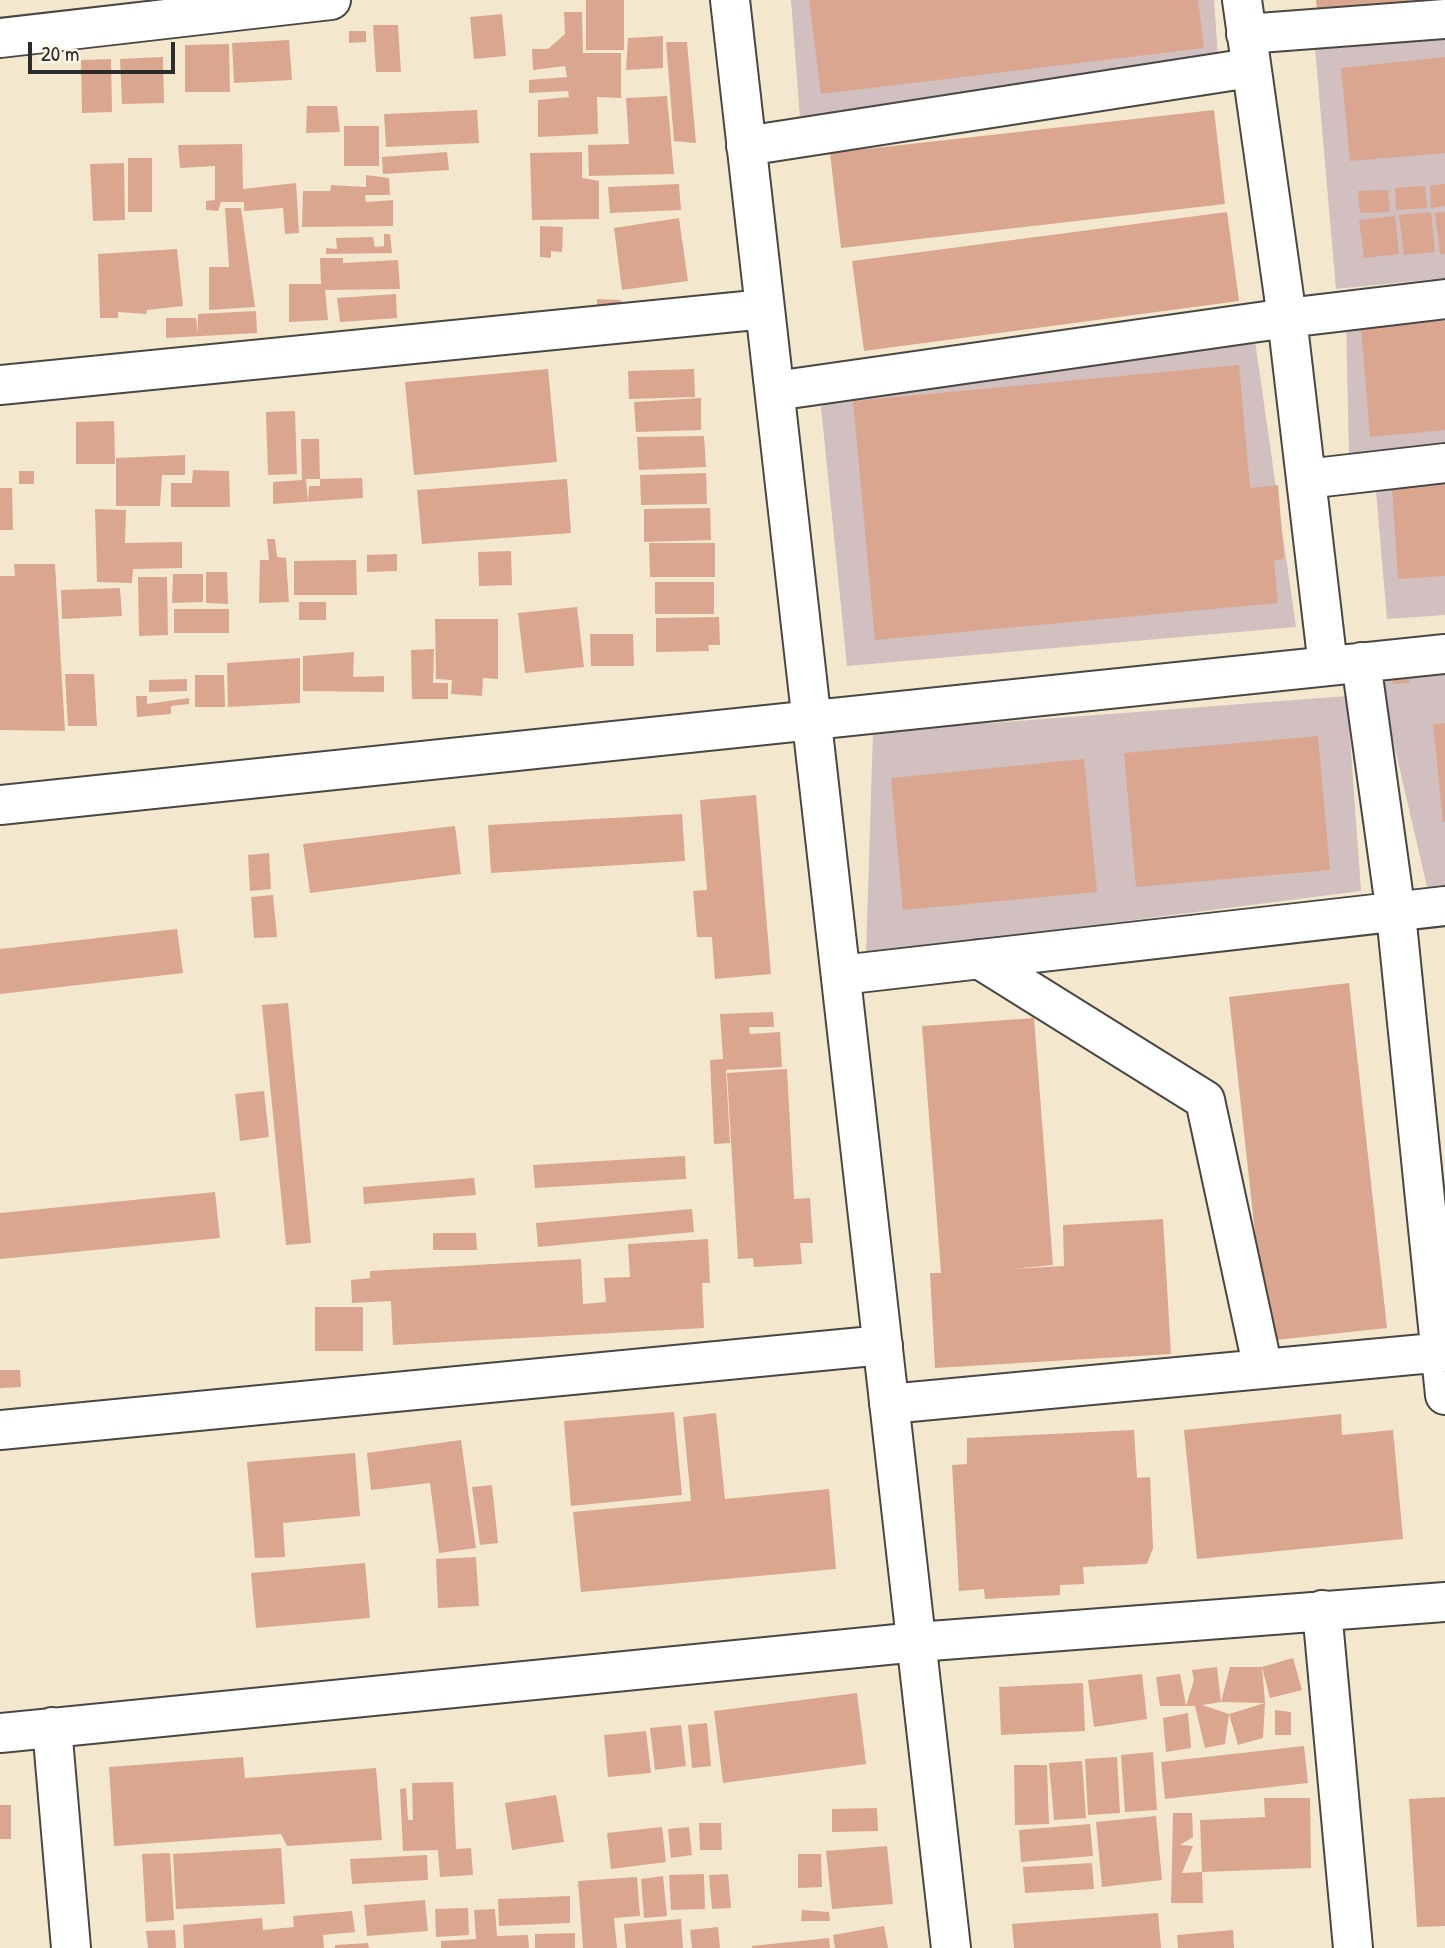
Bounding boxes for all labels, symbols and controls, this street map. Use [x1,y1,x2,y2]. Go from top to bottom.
scale bar [32,28,178,72]
text: 20 m [41,39,79,68]

